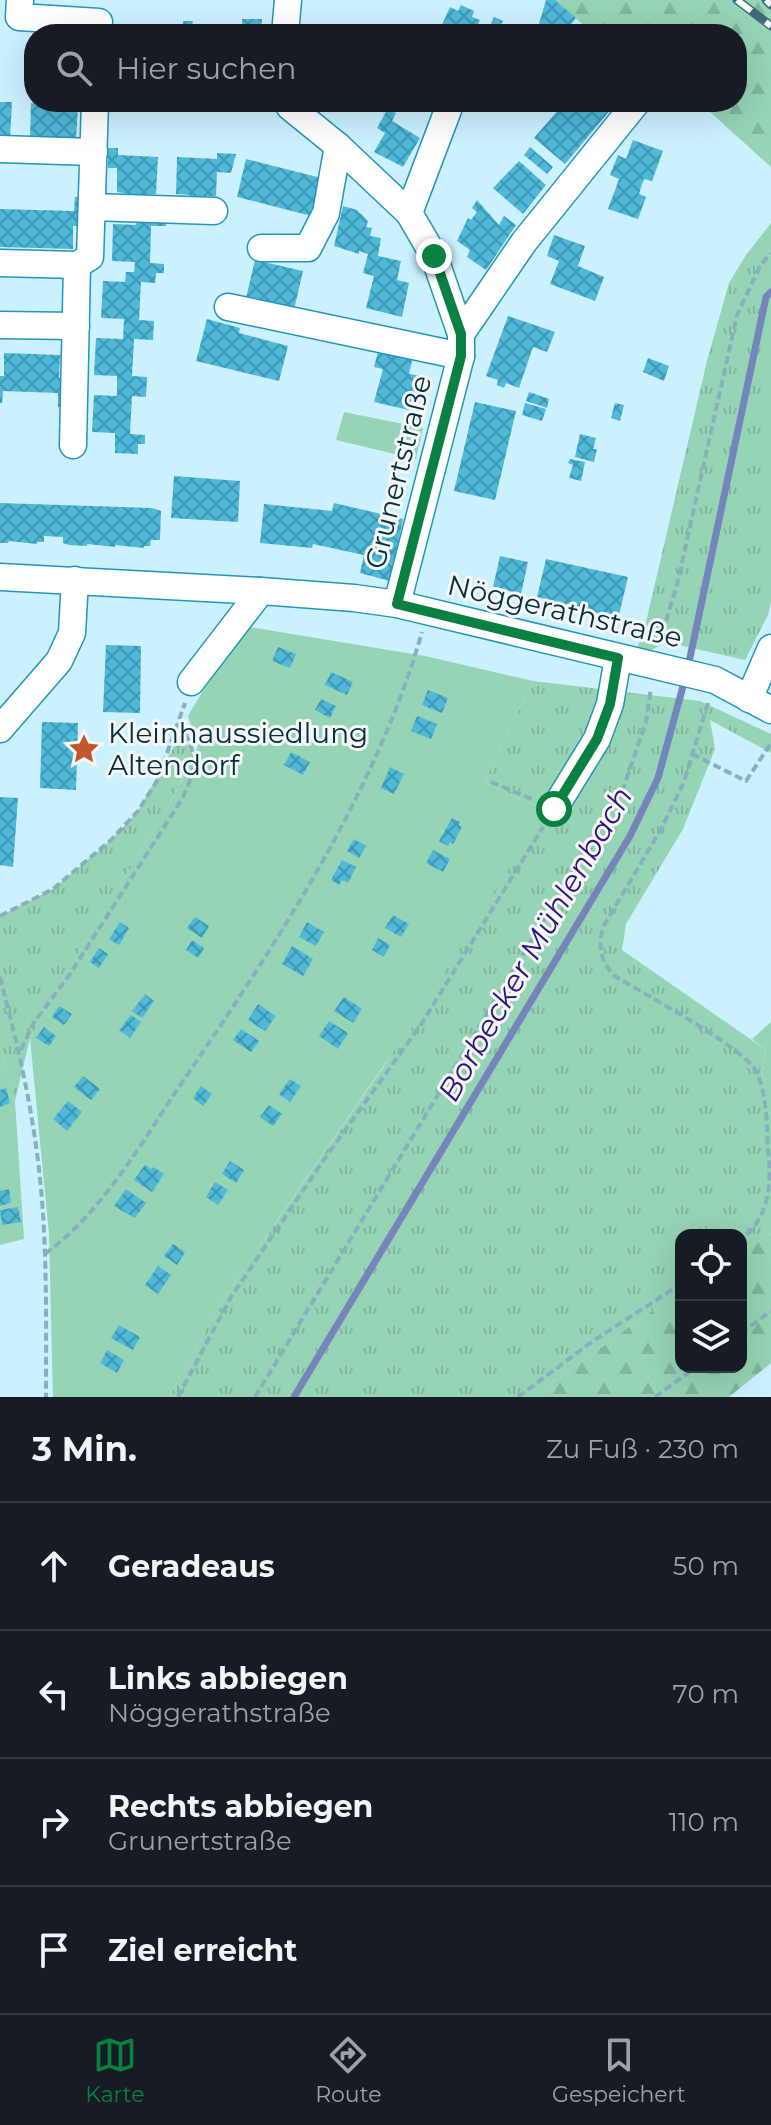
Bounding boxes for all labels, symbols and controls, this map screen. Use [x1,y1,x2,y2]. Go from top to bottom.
search box [24,24,747,112]
icon: search [52,46,96,90]
text: Hier suchen [116,50,297,87]
route end [416,238,452,274]
street label: Grunertstraße [358,372,438,572]
street label: Nöggerathstraße [444,567,686,655]
place label: Kleinhaussiedlung Altendorf [108,716,368,782]
place icon: Kleinhaussiedlung Altendorf [67,732,101,766]
water label: Borbecker Mühlenbach [430,780,640,1108]
route start [536,791,572,827]
map controls [675,1229,747,1373]
button: locate [675,1229,747,1301]
button: layers [675,1301,747,1373]
text: 3 Min. [32,1428,137,1470]
text: Zu Fuß · 230 m [546,1433,739,1465]
icon: ahead [32,1544,76,1588]
text: Geradeaus [108,1548,275,1585]
text: 50 m [673,1550,739,1582]
text: Links abbiegen [108,1660,348,1697]
icon: left [32,1672,76,1716]
text: 70 m [673,1678,739,1710]
text: Nöggerathstraße [108,1697,331,1729]
text: Rechts abbiegen [108,1788,373,1825]
icon: right [32,1800,76,1844]
text: 110 m [669,1806,739,1838]
text: Grunertstraße [108,1825,292,1857]
icon: arrive [32,1928,76,1972]
text: Ziel erreicht [108,1932,297,1969]
tab: Karte [85,2033,145,2108]
tab: Route [315,2033,381,2108]
tab: Gespeichert [552,2033,686,2108]

